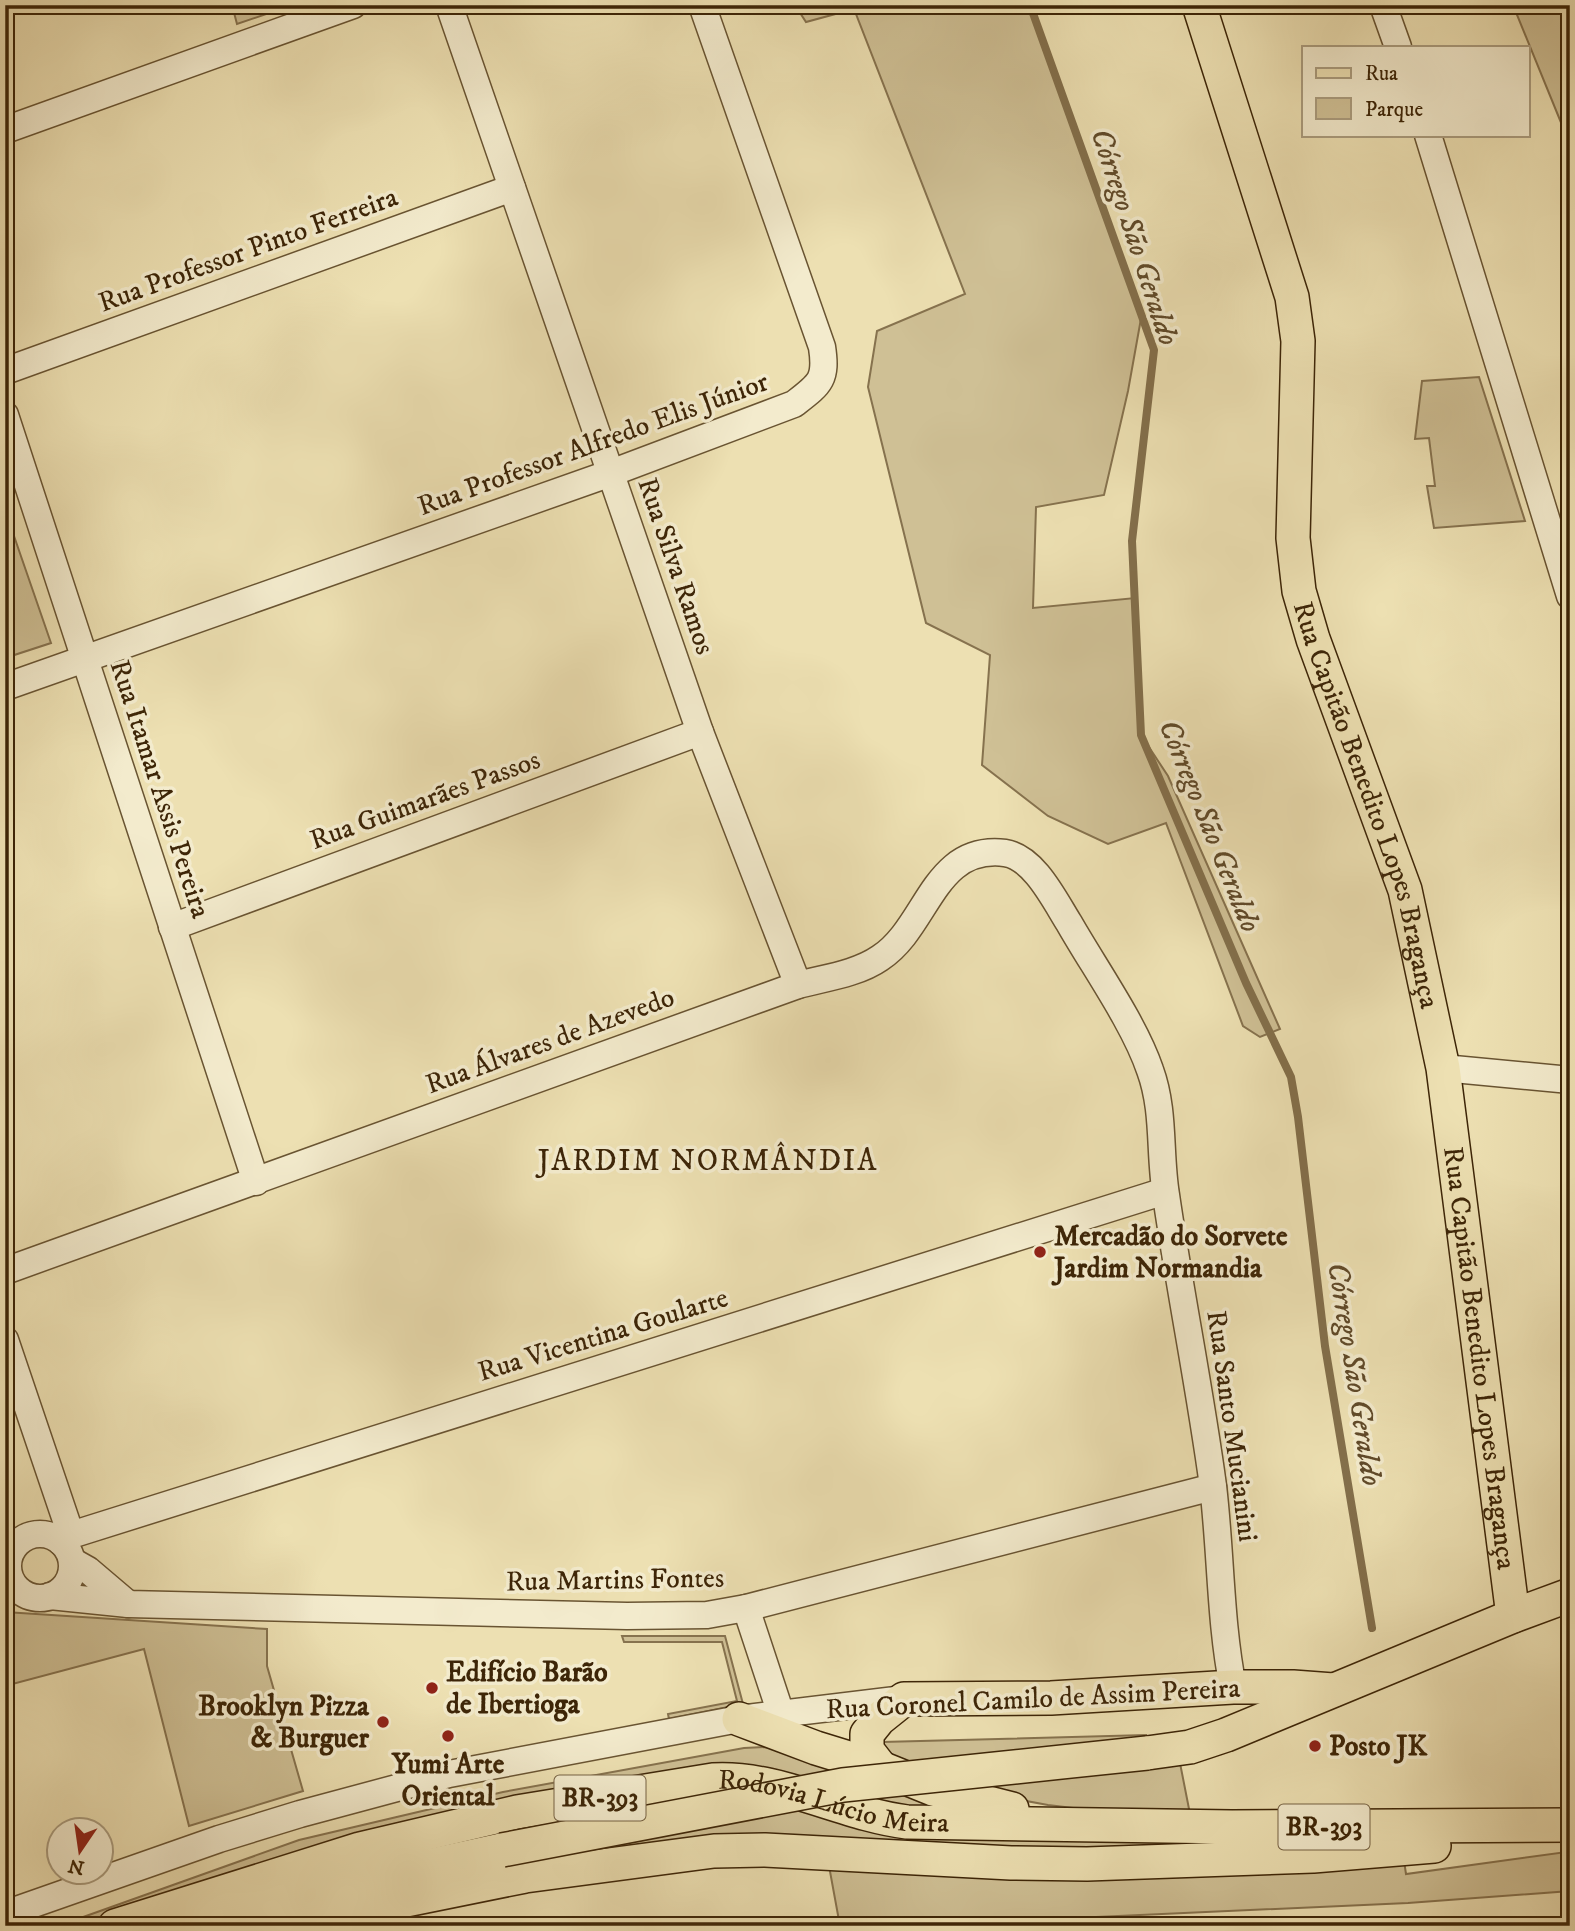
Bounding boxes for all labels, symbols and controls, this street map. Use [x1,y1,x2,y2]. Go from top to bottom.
legend [1302,46,1530,136]
text: Rua [1365,61,1398,87]
text: Parque [1365,97,1423,123]
water label: Córrego São Geraldo [1081,124,1187,350]
street label: Rua Professor Pinto Ferreira [94,180,402,320]
street label: Rua Professor Alfredo Elis Júnior [413,364,774,524]
street label: Rua Silva Ramos [629,473,723,659]
street label: Rua Capitão Benedito Lopes Bragança [1285,597,1447,1012]
street label: Rua Itamar Assis Pereira [102,655,218,923]
water label: Córrego São Geraldo [1149,714,1269,938]
street label: Rua Guimarães Passos [305,742,545,858]
street label: Rua Álvares de Azevedo [420,979,679,1102]
district label: JARDIM NORMÂNDIA [535,1141,878,1180]
street label: Rua Capitão Benedito Lopes Bragança [1436,1144,1524,1572]
place label: Mercadão do Sorvete Jardim Normandia [1051,1219,1288,1286]
marker: Mercadão do Sorvete Jardim Normandia [1032,1244,1048,1260]
water label: Córrego São Geraldo [1318,1259,1390,1489]
street label: Rua Vicentina Goularte [474,1280,732,1390]
street label: Rua Santo Mucianini [1198,1308,1266,1544]
street label: Rua Martins Fontes [506,1561,724,1599]
place label: Edifício Barão de Ibertioga [446,1655,608,1722]
street label: Rua Coronel Camilo de Assim Pereira [825,1671,1241,1727]
marker: Edifício Barão de Ibertioga [424,1680,440,1696]
place label: Brooklyn Pizza & Burguer [198,1689,370,1756]
marker: Brooklyn Pizza & Burguer [375,1714,391,1730]
marker: Yumi Arte Oriental [440,1728,456,1744]
place label: Posto JK [1329,1729,1429,1764]
marker: Posto JK [1307,1738,1323,1754]
place label: Yumi Arte Oriental [391,1747,505,1814]
street label: Rodovia Lúcio Meira [718,1762,949,1840]
road number: BR-393 [554,1775,646,1820]
road number: BR-393 [1278,1804,1370,1850]
north arrow [46,1815,116,1885]
text: N [66,1853,87,1879]

